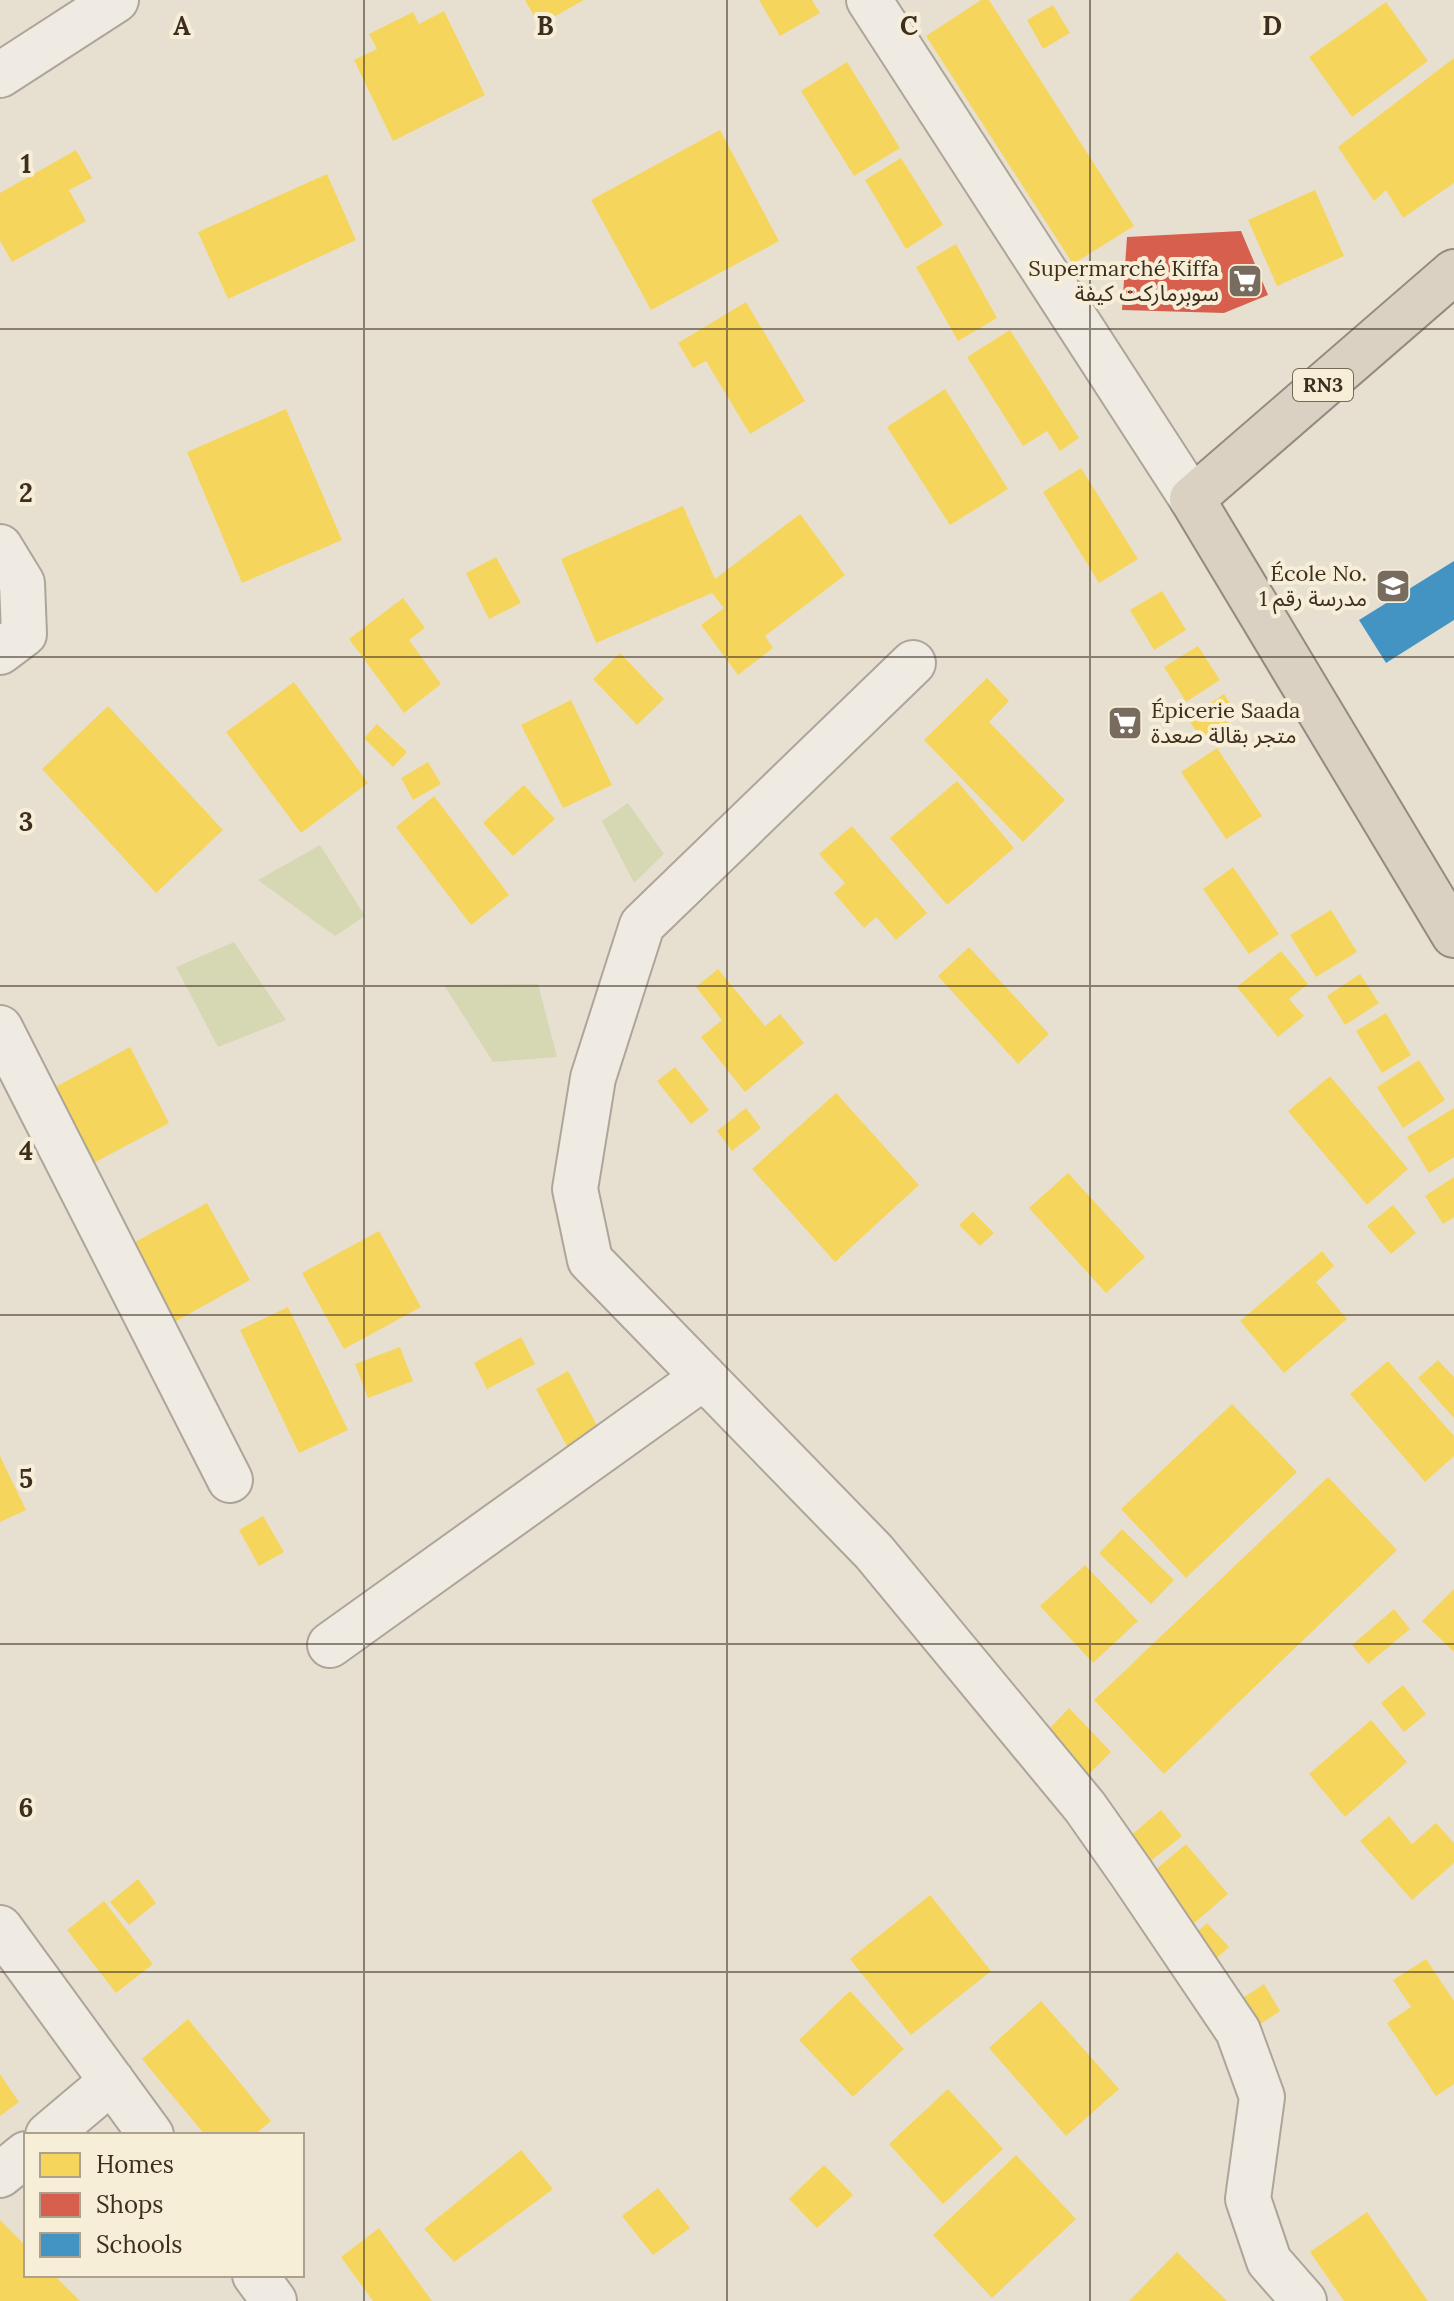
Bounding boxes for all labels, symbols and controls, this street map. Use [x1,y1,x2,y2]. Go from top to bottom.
text: A [173,9,191,42]
text: B [536,9,554,42]
text: C [900,9,918,42]
text: D [1262,9,1282,42]
text: 1 [21,147,31,180]
place label: Supermarché Kiffa سوبرماركت كيفة [1028,254,1219,307]
supermarket icon: Supermarché Kiffa سوبرماركت كيفة [1226,262,1264,300]
road number: RN3 [1293,369,1353,401]
text: 2 [19,476,33,509]
place label: École No. 1 مدرسة رقم [1259,559,1367,615]
school or university icon: École No. 1 مدرسة رقم [1374,567,1412,605]
place label: Épicerie Saada متجر بقالة صعدة [1151,696,1300,749]
supermarket icon: Épicerie Saada متجر بقالة صعدة [1106,704,1144,742]
text: 3 [19,805,33,838]
text: 4 [19,1134,33,1167]
text: 5 [19,1462,33,1495]
text: 6 [19,1791,33,1824]
legend [24,2133,304,2277]
text: Homes [96,2149,174,2180]
text: Shops [96,2189,163,2220]
text: Schools [96,2229,182,2260]

